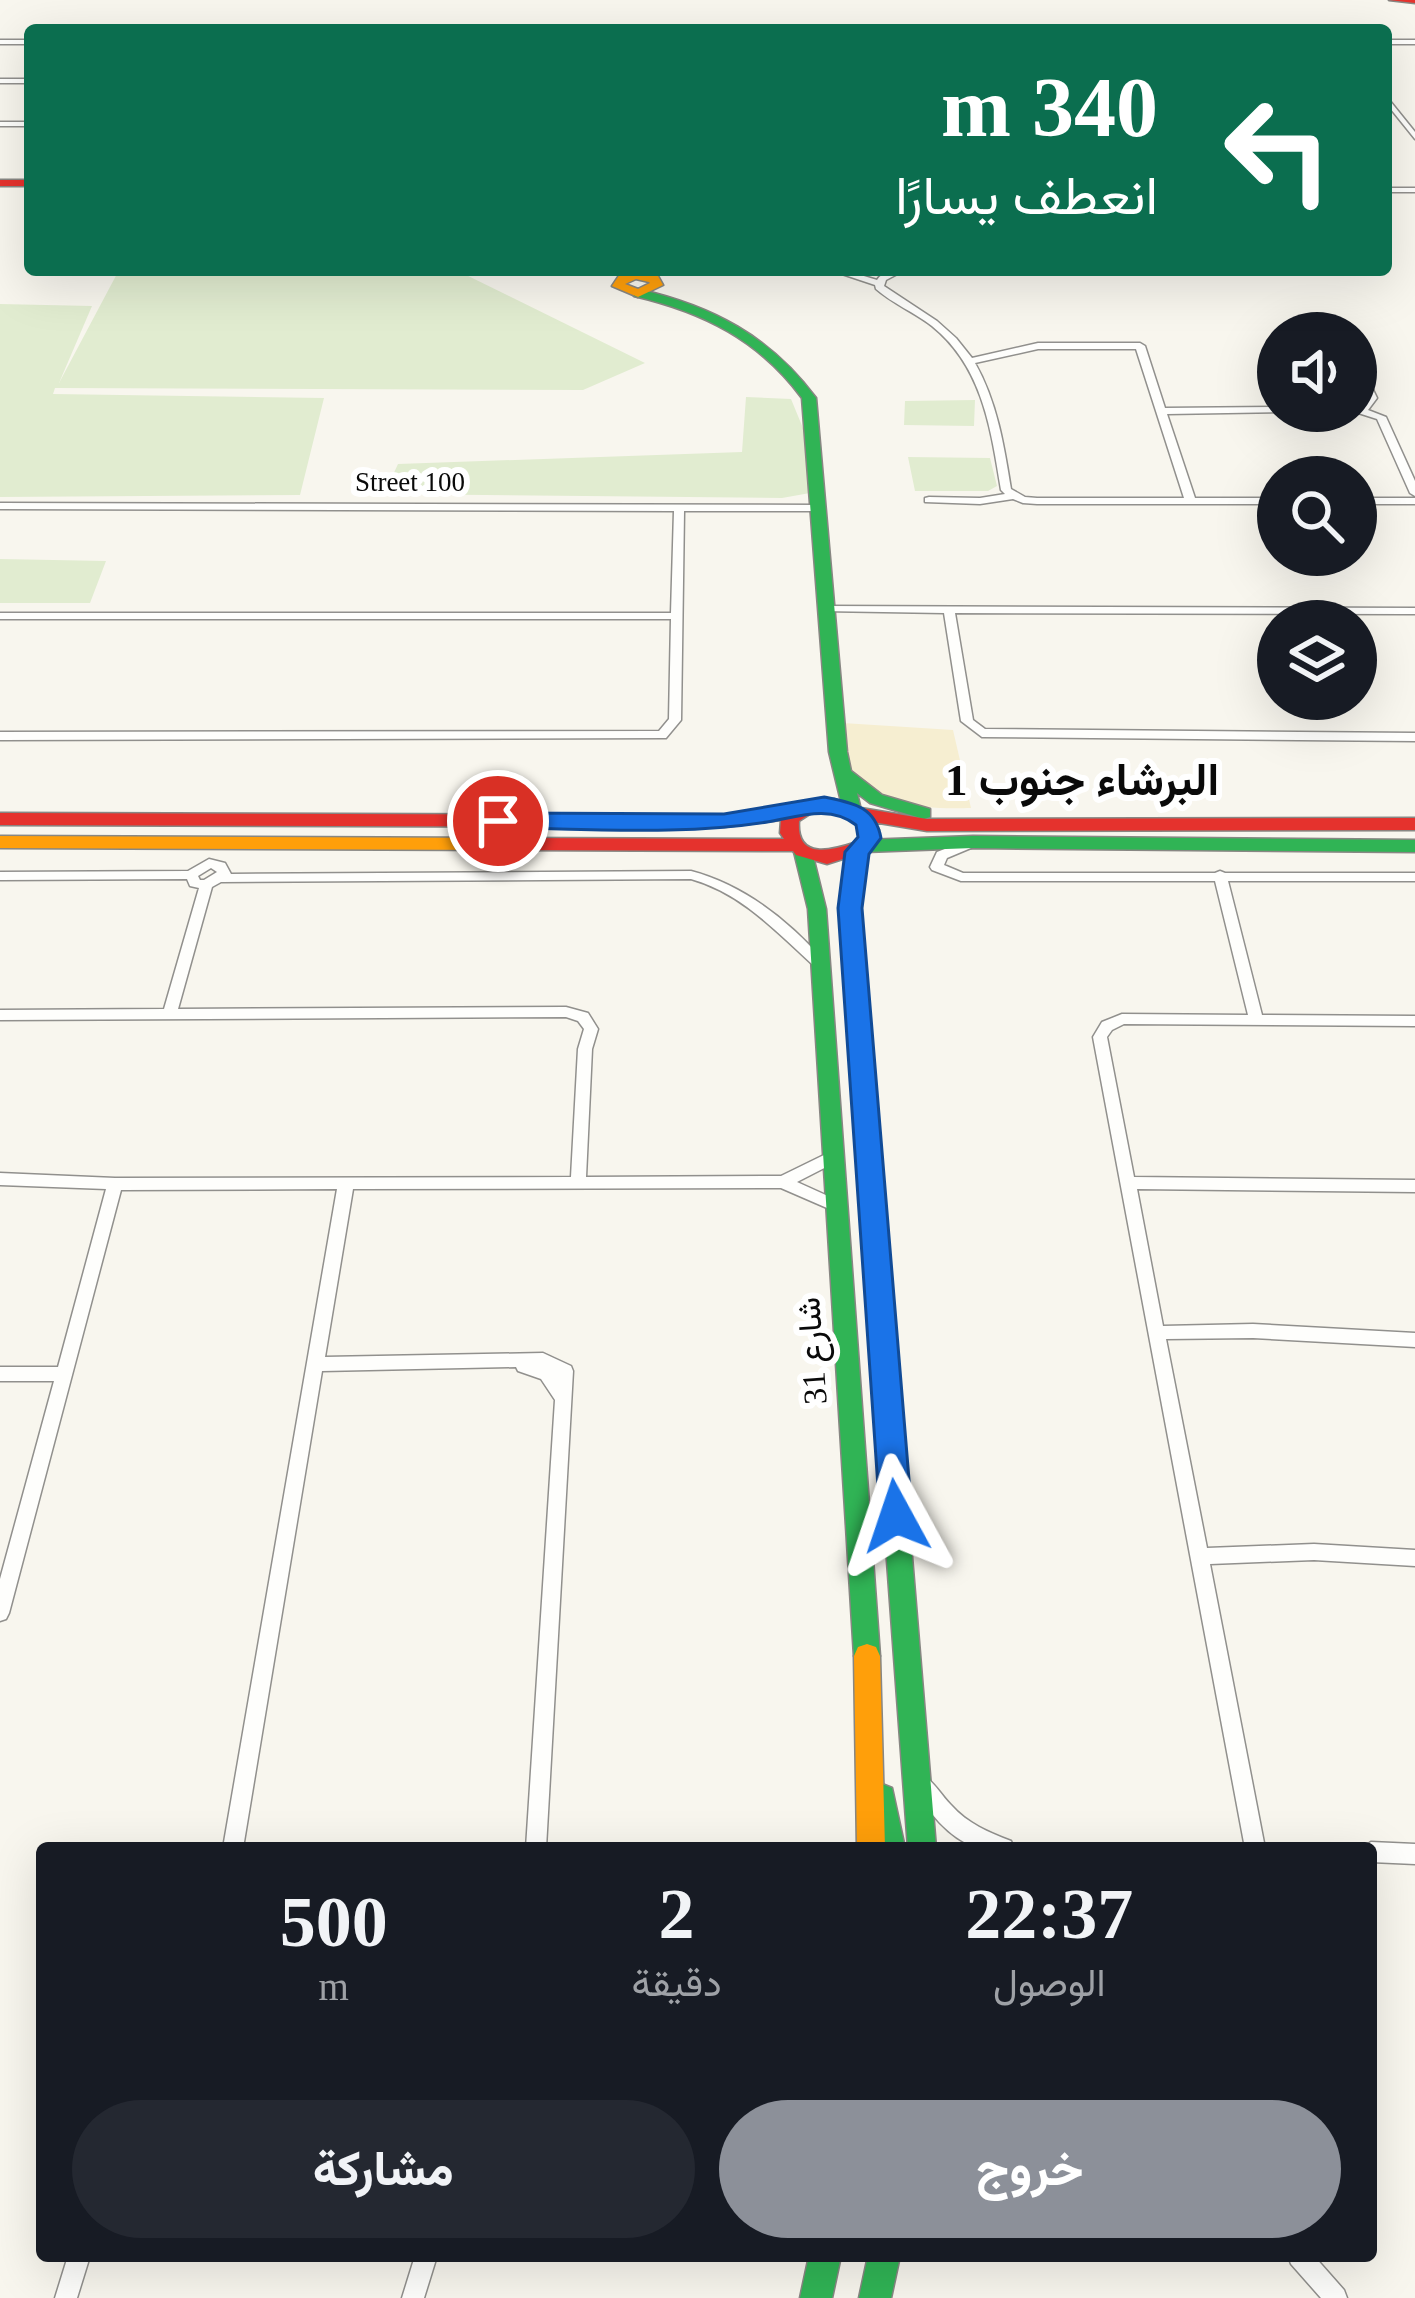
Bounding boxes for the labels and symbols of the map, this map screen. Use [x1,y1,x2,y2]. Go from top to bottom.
street label: Street 100 [355,467,465,497]
district label: البرشاء جنوب 1 [945,755,1219,807]
pin [447,770,549,872]
street label: شارع 31 [790,1296,838,1406]
position arrow [833,1453,959,1579]

